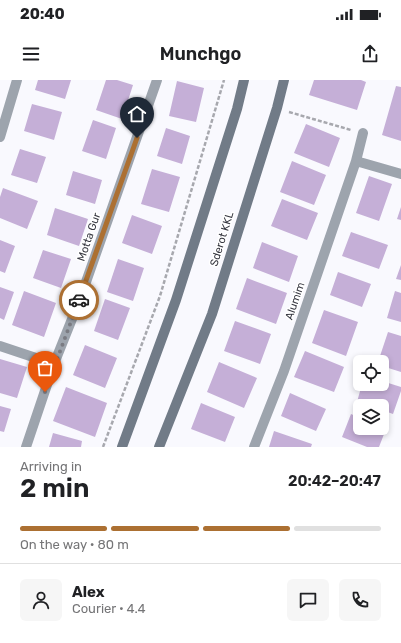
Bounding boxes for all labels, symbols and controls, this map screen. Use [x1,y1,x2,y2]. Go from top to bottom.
text: 20:40 [20,5,65,23]
icon: menu [20,43,42,65]
text: Munchgo [160,43,241,65]
icon: share [359,43,381,65]
pin [120,97,154,138]
icon: home [126,103,148,125]
street label: Motta Gur [75,210,104,263]
street label: Sderot KKL [208,210,236,268]
courier [59,280,99,320]
street label: Alumim [283,280,308,322]
icon: car [68,289,90,311]
pin [28,351,62,392]
map controls [353,355,389,435]
button: locate [353,355,389,391]
icon: bag [34,357,56,379]
button: layers [353,399,389,435]
text: Arriving in [20,459,82,474]
text: 20:42–20:47 [288,472,381,490]
text: 2 min [20,473,89,504]
text: On the way · 80 m [20,537,129,552]
button: person [20,579,62,621]
button: chat [287,579,329,621]
button: phone [339,579,381,621]
text: Alex [72,583,105,601]
text: Courier · 4.4 [72,601,146,616]

